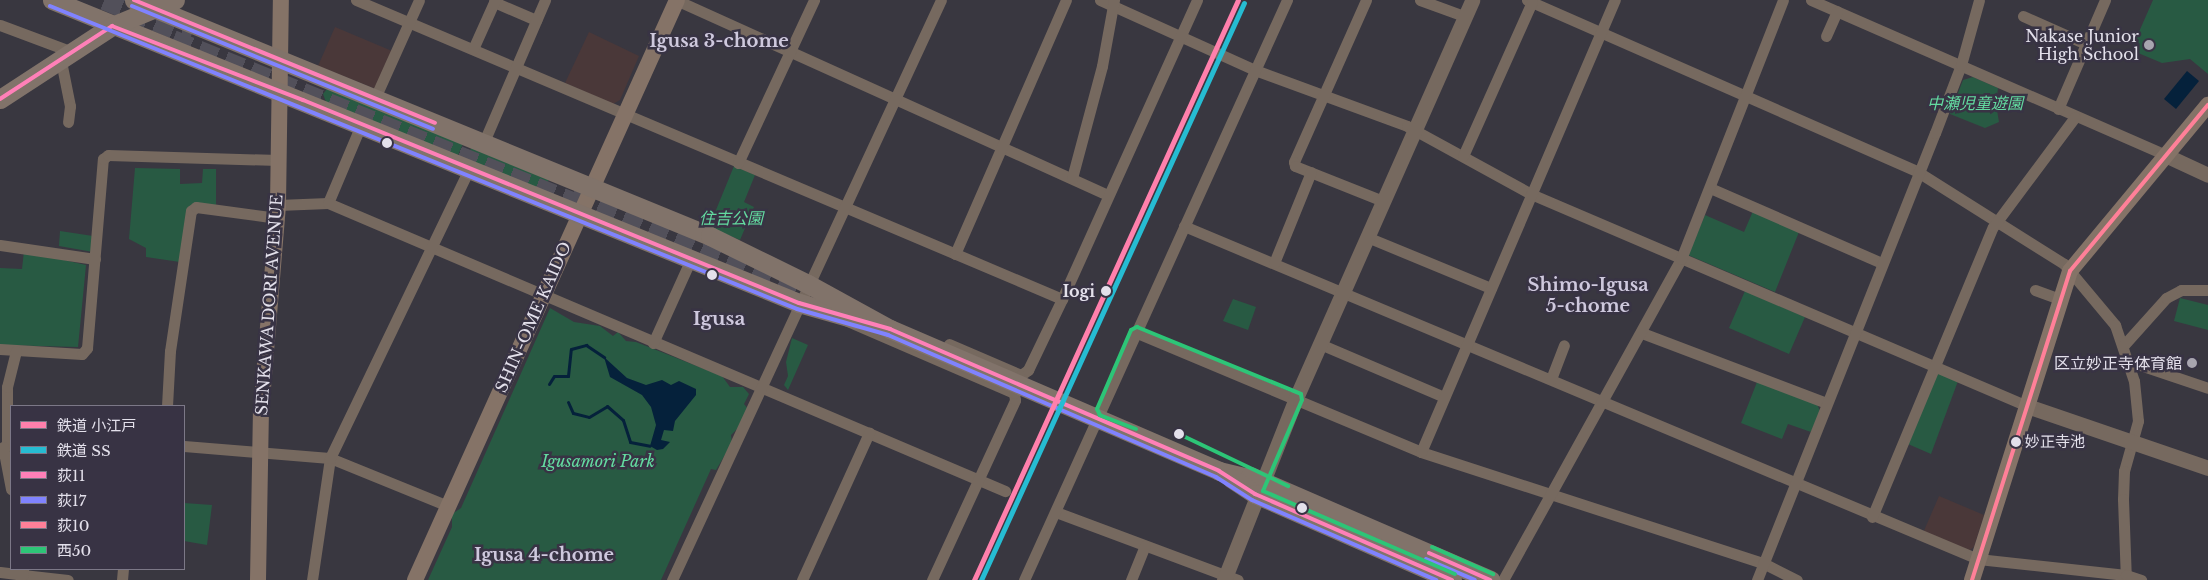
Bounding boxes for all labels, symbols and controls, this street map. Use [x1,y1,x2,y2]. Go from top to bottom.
place label: Nakase Junior High School [2025,26,2139,64]
district label: Igusa 3-chome [649,30,789,52]
marker: Nakase Junior High School [2143,39,2155,51]
park label: 中瀬児童遊園 [1927,93,2023,113]
unlabelled marker [382,138,392,148]
street label: SENKAWA DORI AVENUE [252,193,286,417]
park label: 住吉公園 [699,208,763,228]
street label: SHIN-OME KAIDO [491,239,575,395]
unlabelled marker [707,270,717,280]
district label: Shimo-Igusa 5-chome [1528,275,1648,318]
place label: Iogi [1062,281,1095,301]
marker: Iogi [1099,284,1113,298]
district label: Igusa [693,308,745,330]
place label: 区立妙正寺体育館 [2054,353,2182,373]
marker: 区立妙正寺体育館 [2186,357,2198,369]
legend [10,405,185,570]
text: 鉄道 小江戸 [57,416,136,435]
unlabelled marker [1174,429,1184,439]
place label: 妙正寺池 [2025,433,2085,451]
marker: 妙正寺池 [2011,437,2021,447]
text: 鉄道 SS [57,441,111,460]
park label: Igusamori Park [541,451,655,471]
text: 荻11 [57,466,85,485]
text: 荻17 [57,491,86,510]
unlabelled marker [1297,503,1307,513]
text: 荻10 [57,516,89,535]
text: 西50 [57,541,91,560]
district label: Igusa 4-chome [474,544,614,566]

